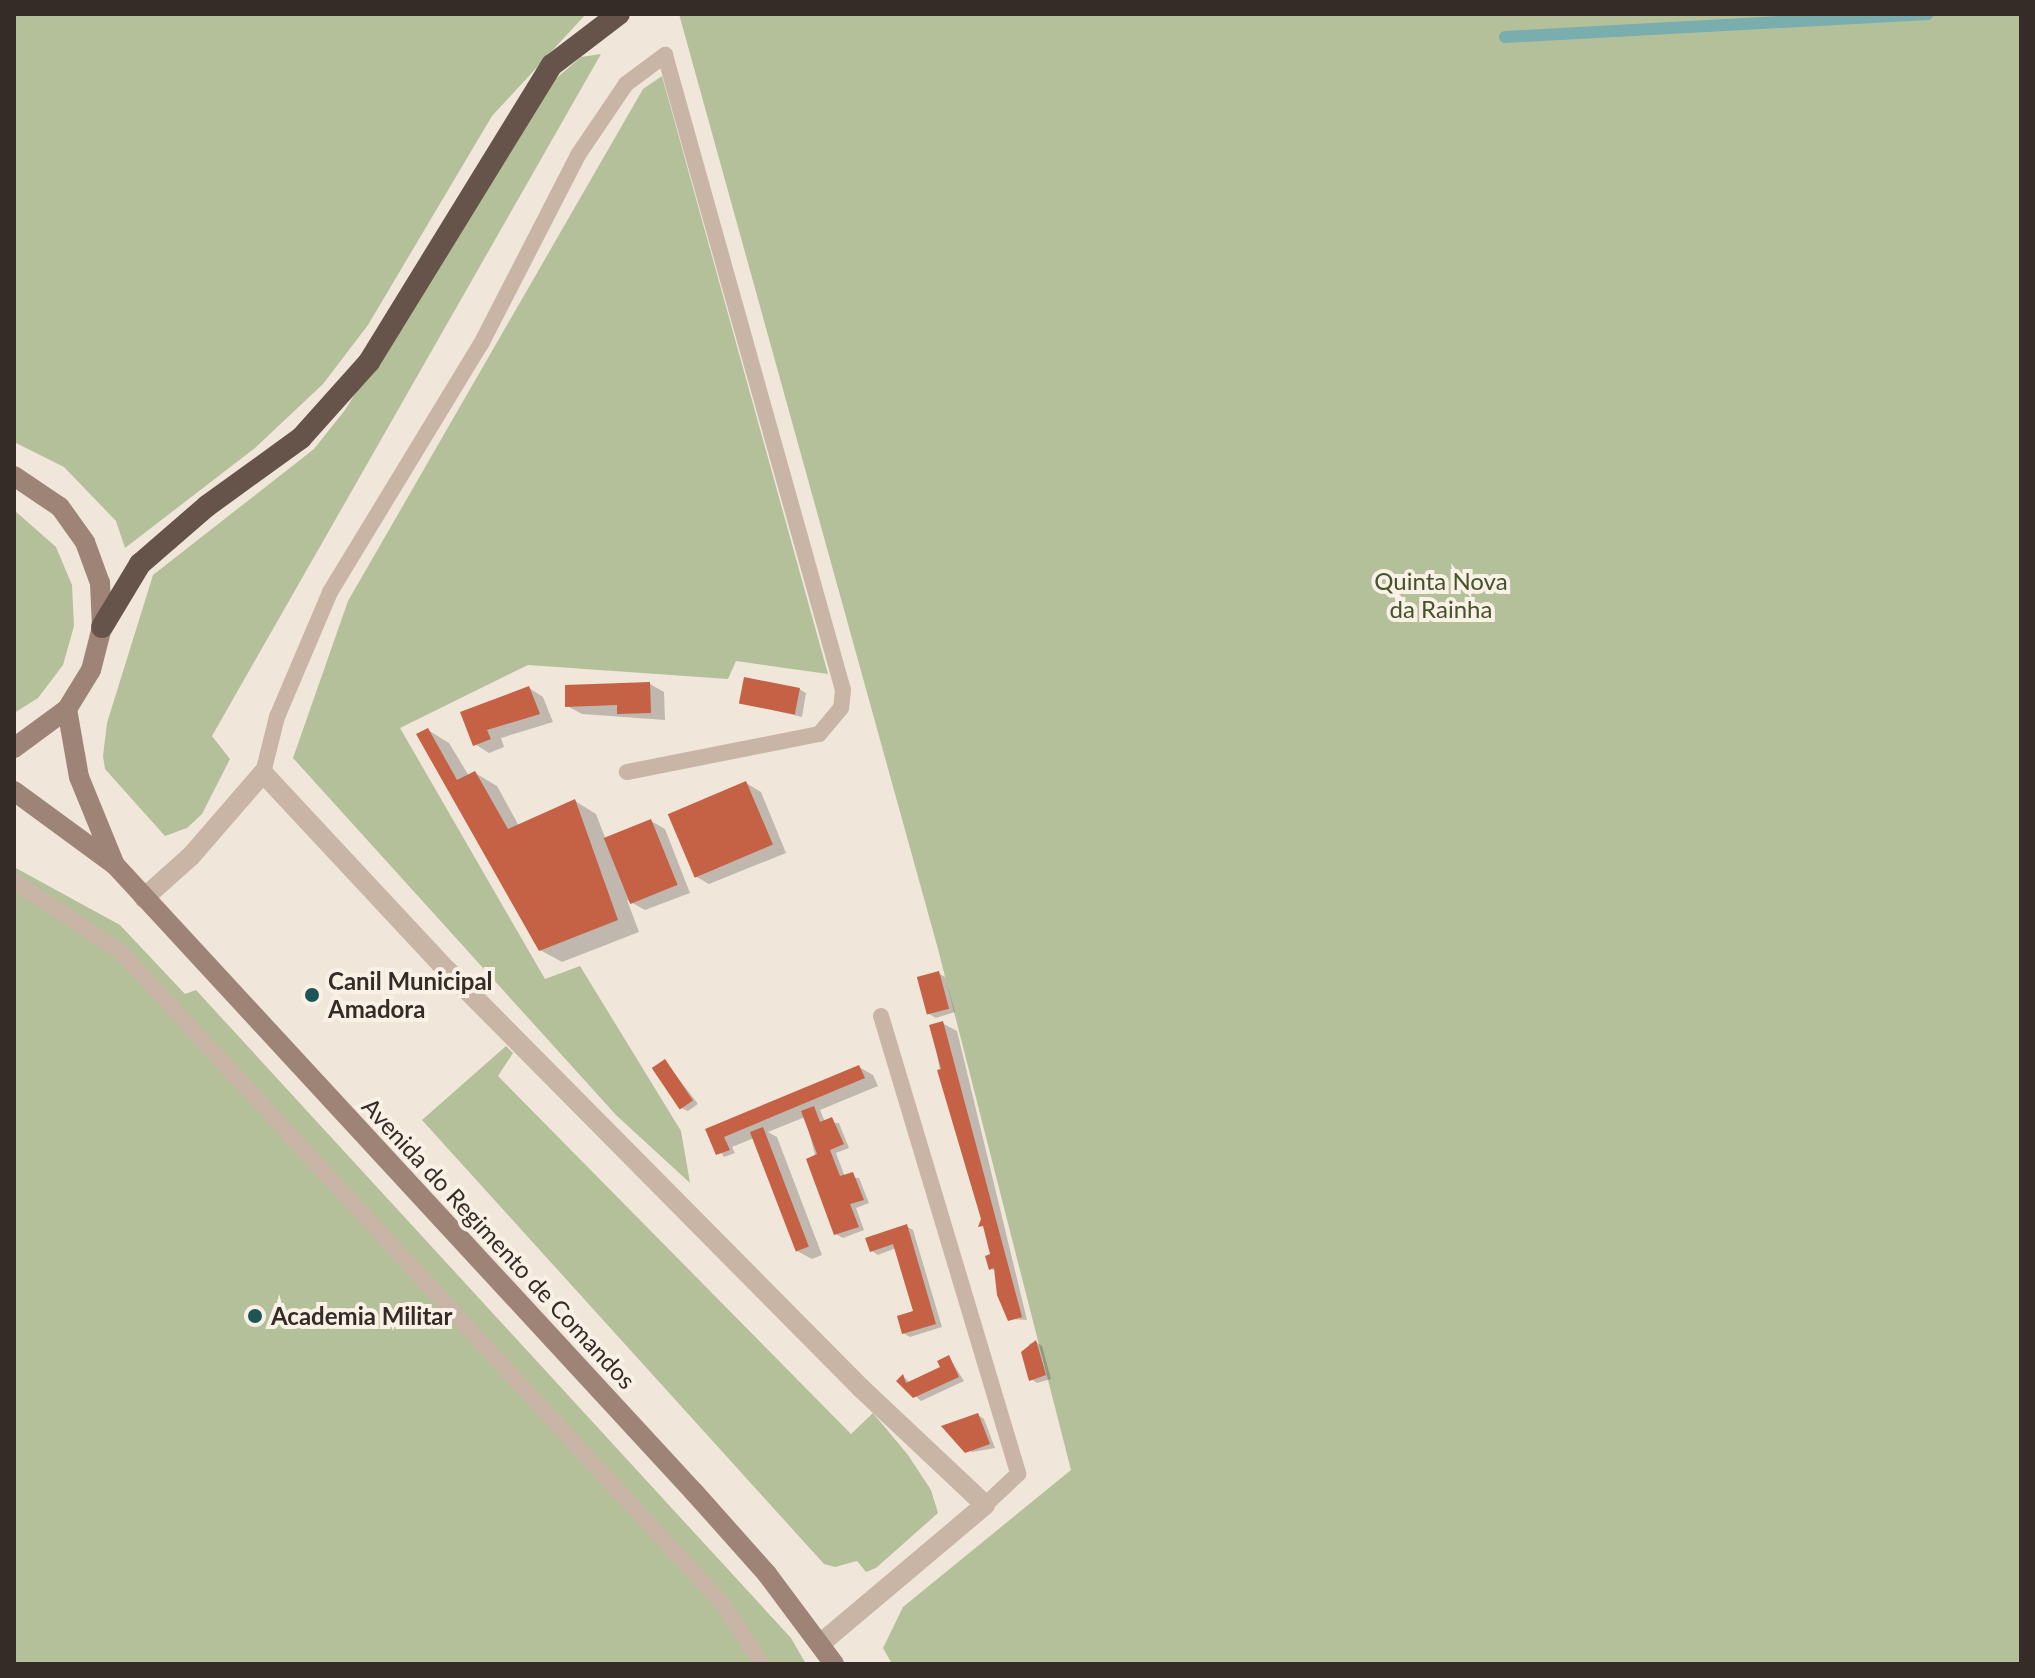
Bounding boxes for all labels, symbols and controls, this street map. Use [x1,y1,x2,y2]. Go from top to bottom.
park label: Quinta Nova da Rainha [1374,567,1508,623]
place label: Canil Municipal Amadora [328,967,493,1023]
marker: Canil Municipal Amadora [303,986,321,1004]
street label: Avenida do Regimento de Comandos [356,1092,642,1394]
place label: Academia Militar [271,1302,452,1330]
marker: Academia Militar [246,1307,264,1325]

